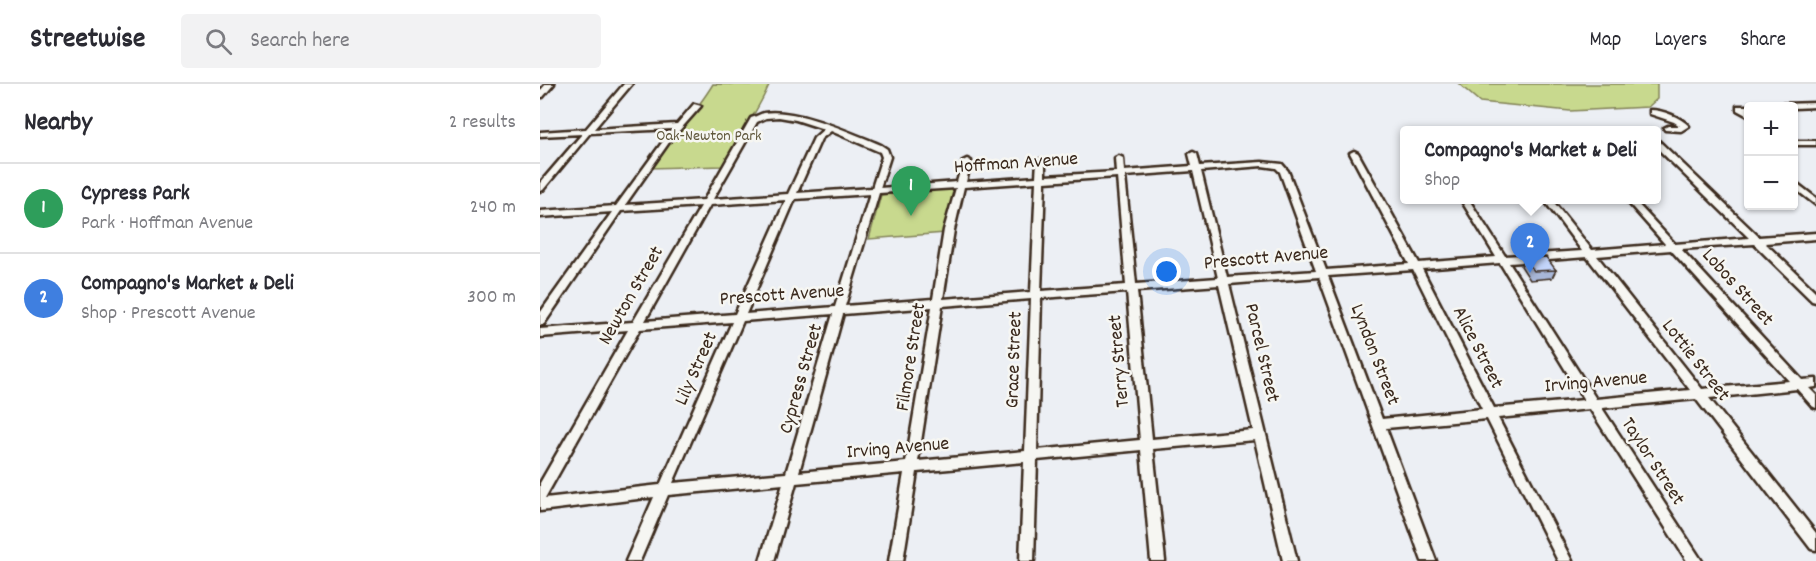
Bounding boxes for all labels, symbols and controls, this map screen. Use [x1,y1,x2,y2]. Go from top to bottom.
search box [181,14,601,68]
text: Streetwise [30,21,145,61]
icon: search [202,25,235,58]
text: Search here [250,26,350,57]
text: Map [1590,26,1621,56]
text: Layers [1654,26,1707,56]
text: Share [1740,26,1786,56]
map controls [1744,102,1798,210]
button: + [1744,102,1798,156]
text: Nearby [24,105,92,142]
text: 2 results [449,109,516,137]
park label: Oak-Newton Park [656,125,762,148]
popup [1400,126,1661,204]
text: Compagno's Market & Deli [1424,136,1637,167]
street label: Hoffman Avenue [953,146,1079,182]
button: − [1744,156,1798,210]
pin: 1 [892,166,931,216]
text: Shop [1424,167,1460,195]
text: Cypress Park [81,179,190,210]
text: 1 [41,194,46,222]
text: 240 m [470,194,516,222]
text: Park · Hoffman Avenue [81,210,253,238]
pin: 2 [1510,224,1550,273]
street label: Prescott Avenue [1203,240,1330,278]
street label: Newton Street [592,241,672,351]
street label: Lobos Street [1694,243,1780,333]
your location [1152,257,1181,286]
text: Compagno's Market & Deli [81,269,294,300]
street label: Prescott Avenue [719,278,845,314]
text: 2 [39,284,48,312]
text: 300 m [467,284,516,312]
text: Shop · Prescott Avenue [81,300,256,328]
street label: Lyndon Street [1342,300,1406,410]
street label: Filmore Street [890,301,934,413]
street label: Parcel Street [1236,301,1286,405]
street label: Alice Street [1444,302,1510,394]
street label: Grace Street [999,311,1031,409]
street label: Terry Street [1102,313,1138,409]
street label: Lottie Street [1654,314,1736,408]
street label: Cypress Street [773,321,831,437]
street label: Lily Street [668,328,726,410]
street label: Irving Avenue [1544,365,1649,401]
street label: Taylor Street [1613,413,1691,511]
street label: Irving Avenue [846,431,951,467]

